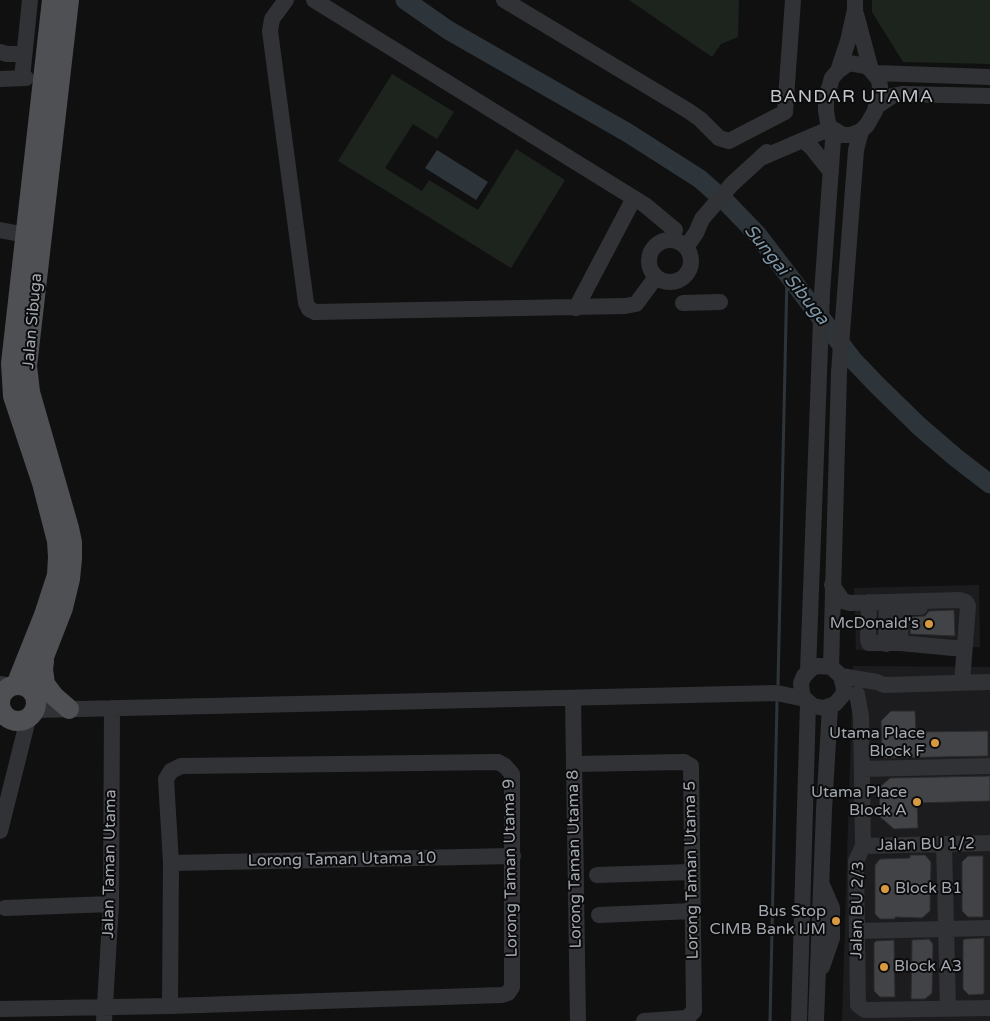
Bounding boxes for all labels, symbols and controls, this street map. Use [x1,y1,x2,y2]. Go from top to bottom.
district label: BANDAR UTAMA [768,86,936,108]
water label: Sungai Sibuga [739,221,833,329]
street label: Jalan Sibuga [19,272,47,370]
place label: McDonald's [830,614,919,634]
marker: McDonald's [923,618,935,630]
place label: Utama Place Block F [829,724,925,762]
marker: Utama Place Block F [929,737,941,749]
street label: Lorong Taman Utama 8 [564,770,586,948]
street label: Lorong Taman Utama 9 [500,779,522,957]
street label: Lorong Taman Utama 5 [681,781,703,959]
place label: Utama Place Block A [811,783,907,821]
street label: Jalan Taman Utama [99,789,121,939]
marker: Utama Place Block A [911,796,923,808]
street label: Jalan BU 1/2 [877,835,975,855]
street label: Lorong Taman Utama 10 [248,849,436,871]
street label: Jalan BU 2/3 [848,861,868,959]
place label: Block B1 [895,879,962,899]
marker: Block B1 [879,883,891,895]
place label: Bus Stop CIMB Bank IJM [709,902,826,940]
marker: Bus Stop CIMB Bank IJM [830,915,842,927]
place label: Block A3 [894,957,962,977]
marker: Block A3 [878,961,890,973]

